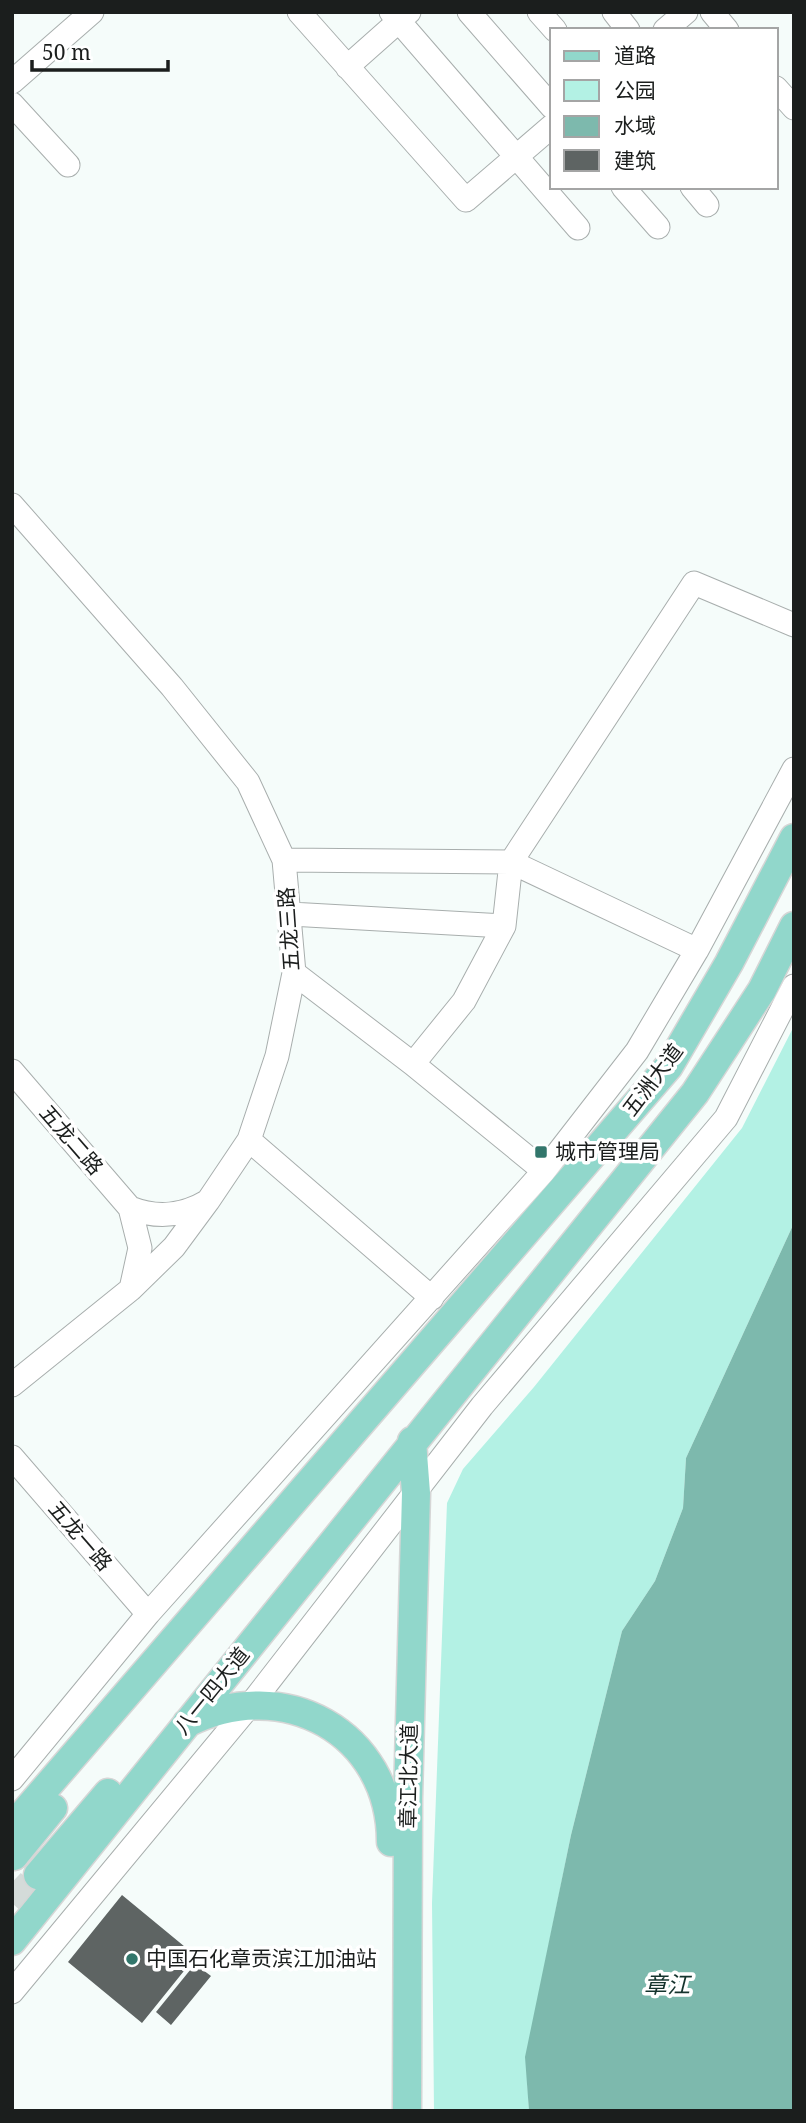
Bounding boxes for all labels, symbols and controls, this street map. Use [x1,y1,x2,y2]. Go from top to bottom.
scale bar [32,28,168,72]
legend [550,28,778,189]
text: 50 m [42,38,91,66]
text: 道路 [614,41,656,69]
text: 公园 [614,76,656,104]
text: 水域 [614,111,656,139]
text: 建筑 [614,146,656,174]
street label: 五龙三路 [271,886,305,972]
street label: 五洲大道 [616,1037,689,1121]
street label: 五龙二路 [34,1098,110,1180]
place label: 城市管理局 [555,1137,660,1165]
marker: 城市管理局 [533,1144,549,1160]
street label: 五龙一路 [43,1494,119,1576]
street label: 八一四大道 [167,1641,255,1740]
street label: 章江北大道 [393,1723,423,1829]
place label: 中国石化章贡滨江加油站 [146,1944,377,1972]
marker: 中国石化章贡滨江加油站 [124,1951,140,1967]
water label: 章江 [644,1968,693,2000]

